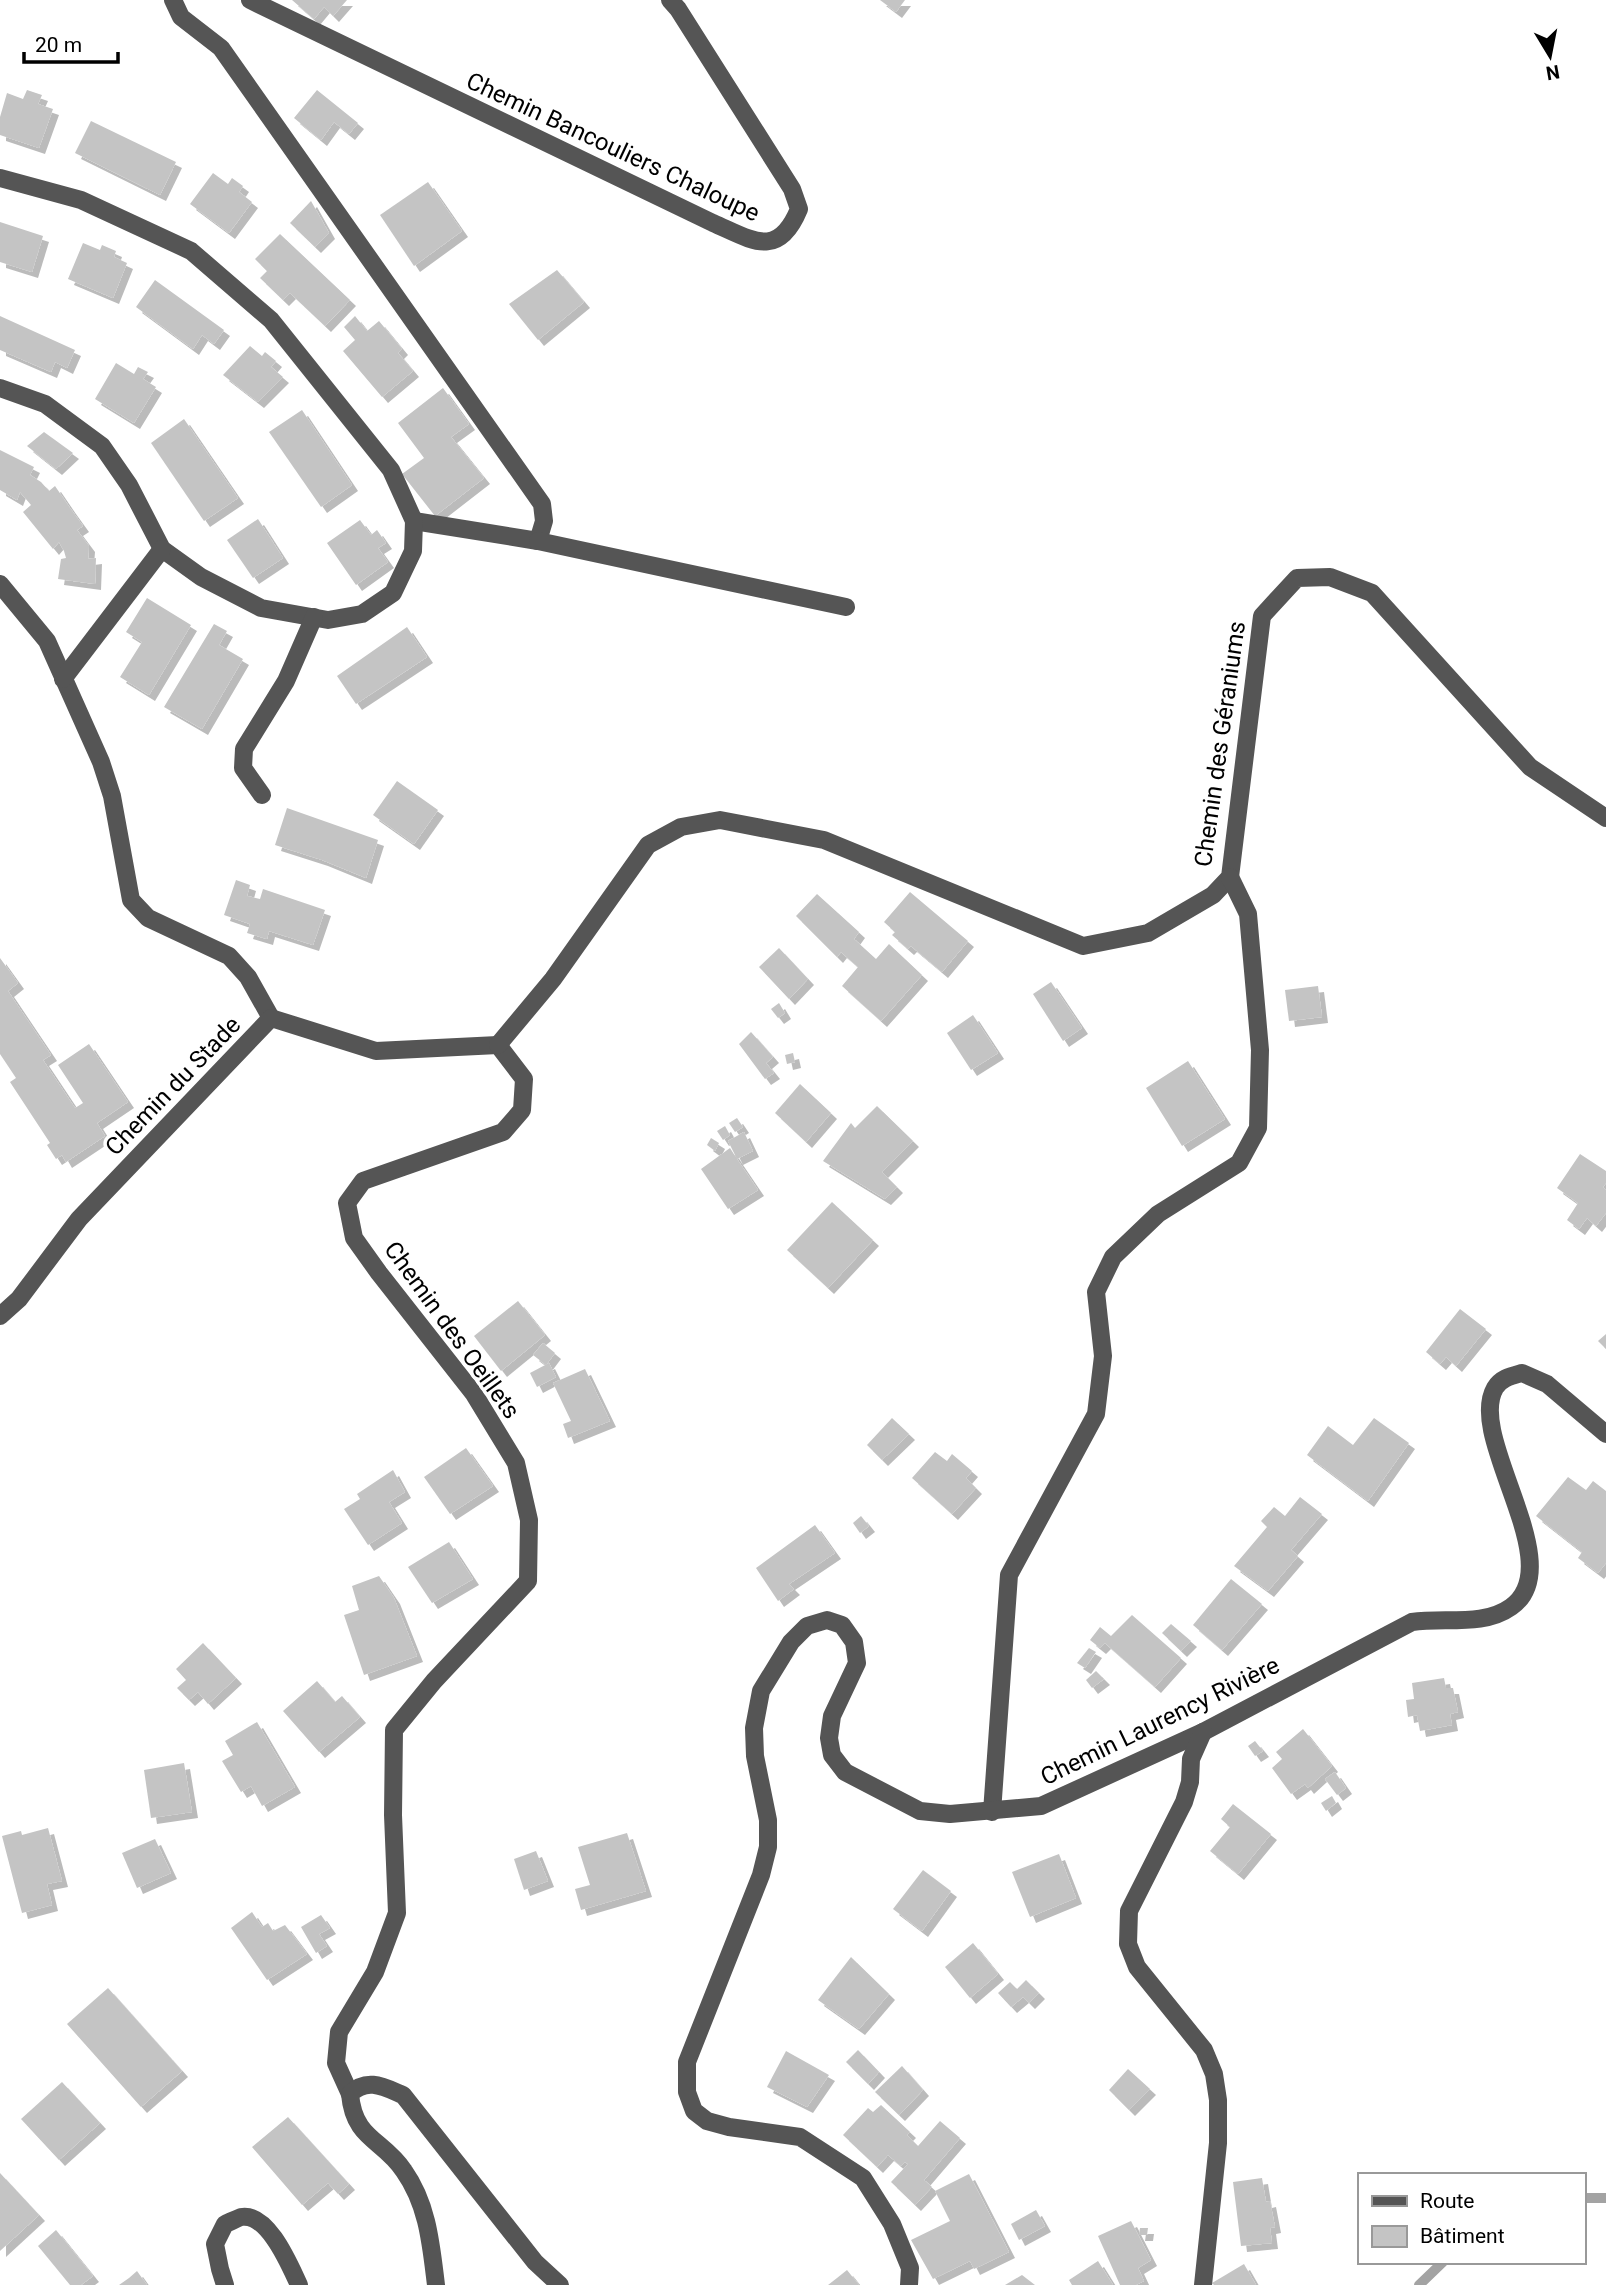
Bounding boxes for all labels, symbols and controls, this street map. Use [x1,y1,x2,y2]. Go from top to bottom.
scale bar [24,21,119,65]
north arrow [1515,21,1585,91]
text: 20 m [35,33,82,57]
text: N [1544,60,1561,85]
street label: Chemin Bancouliers Chaloupe [462,67,764,227]
street label: Chemin des Géraniums [1189,619,1251,869]
street label: Chemin du Stade [100,1011,246,1161]
street label: Chemin des Oeillets [378,1236,526,1424]
street label: Chemin Laurency Rivière [1036,1651,1284,1791]
legend [1358,2173,1585,2264]
text: Route [1420,2189,1475,2213]
text: Bâtiment [1420,2224,1505,2248]

